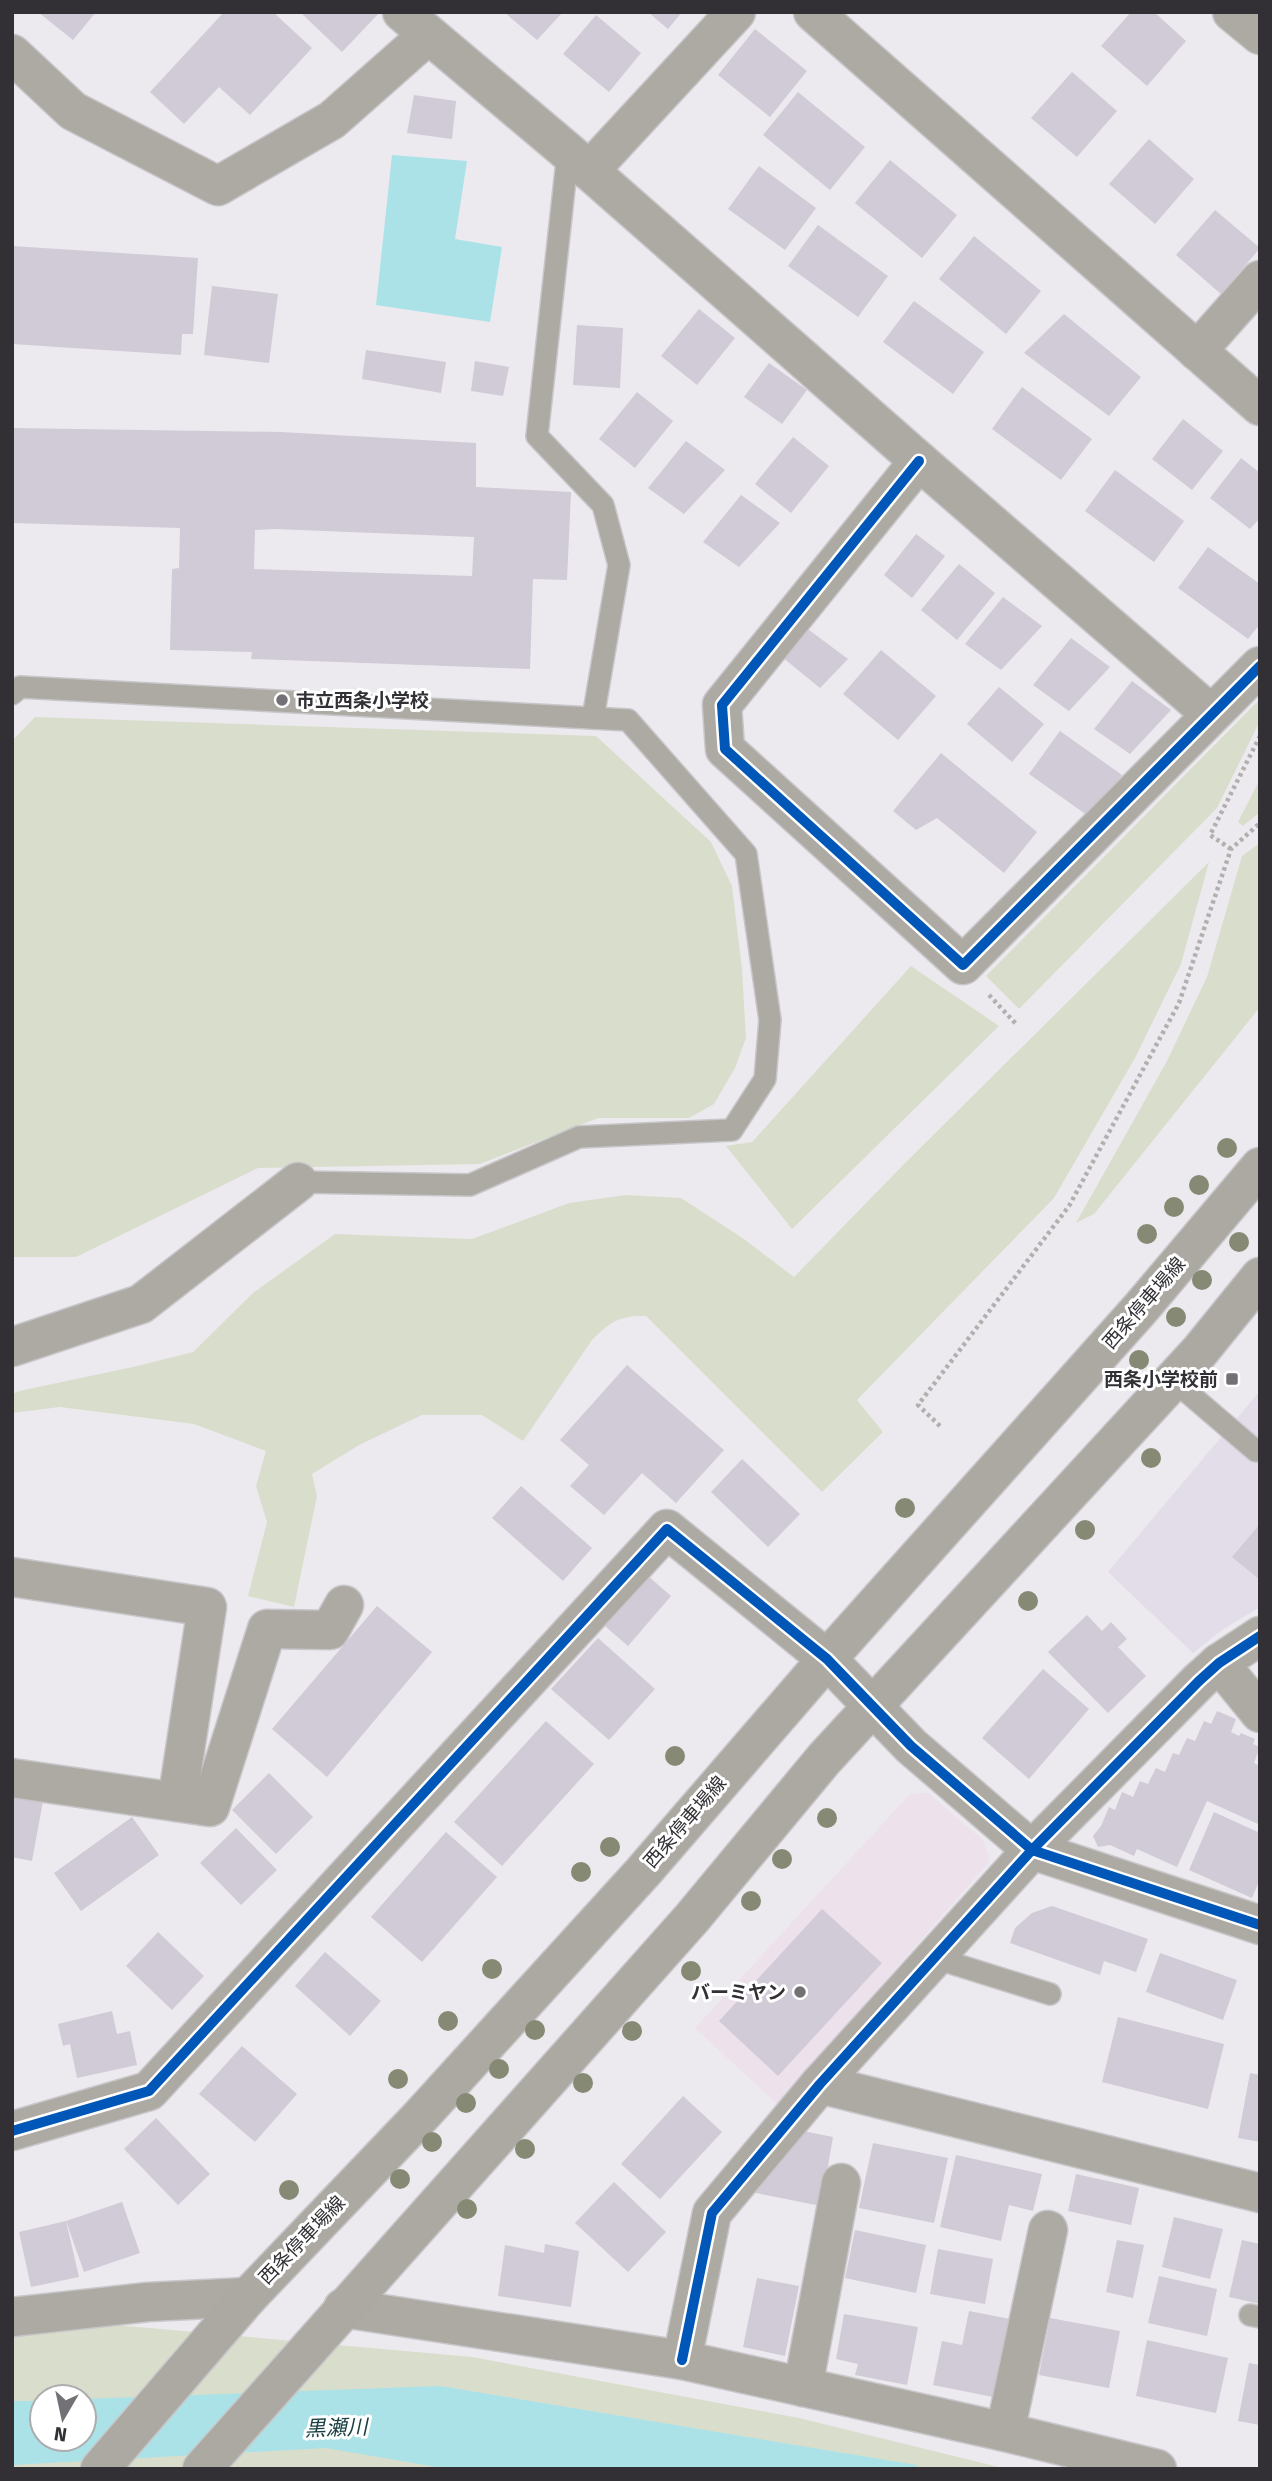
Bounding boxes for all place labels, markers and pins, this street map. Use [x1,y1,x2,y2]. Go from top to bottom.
place label: 市立西条小学校 [296,689,429,712]
marker: 市立西条小学校 [274,692,290,708]
place label: 西条小学校前 [1104,1368,1218,1391]
marker: 西条小学校前 [1224,1371,1240,1387]
place label: バーミヤン [691,1981,786,2004]
marker: バーミヤン [792,1984,808,2000]

